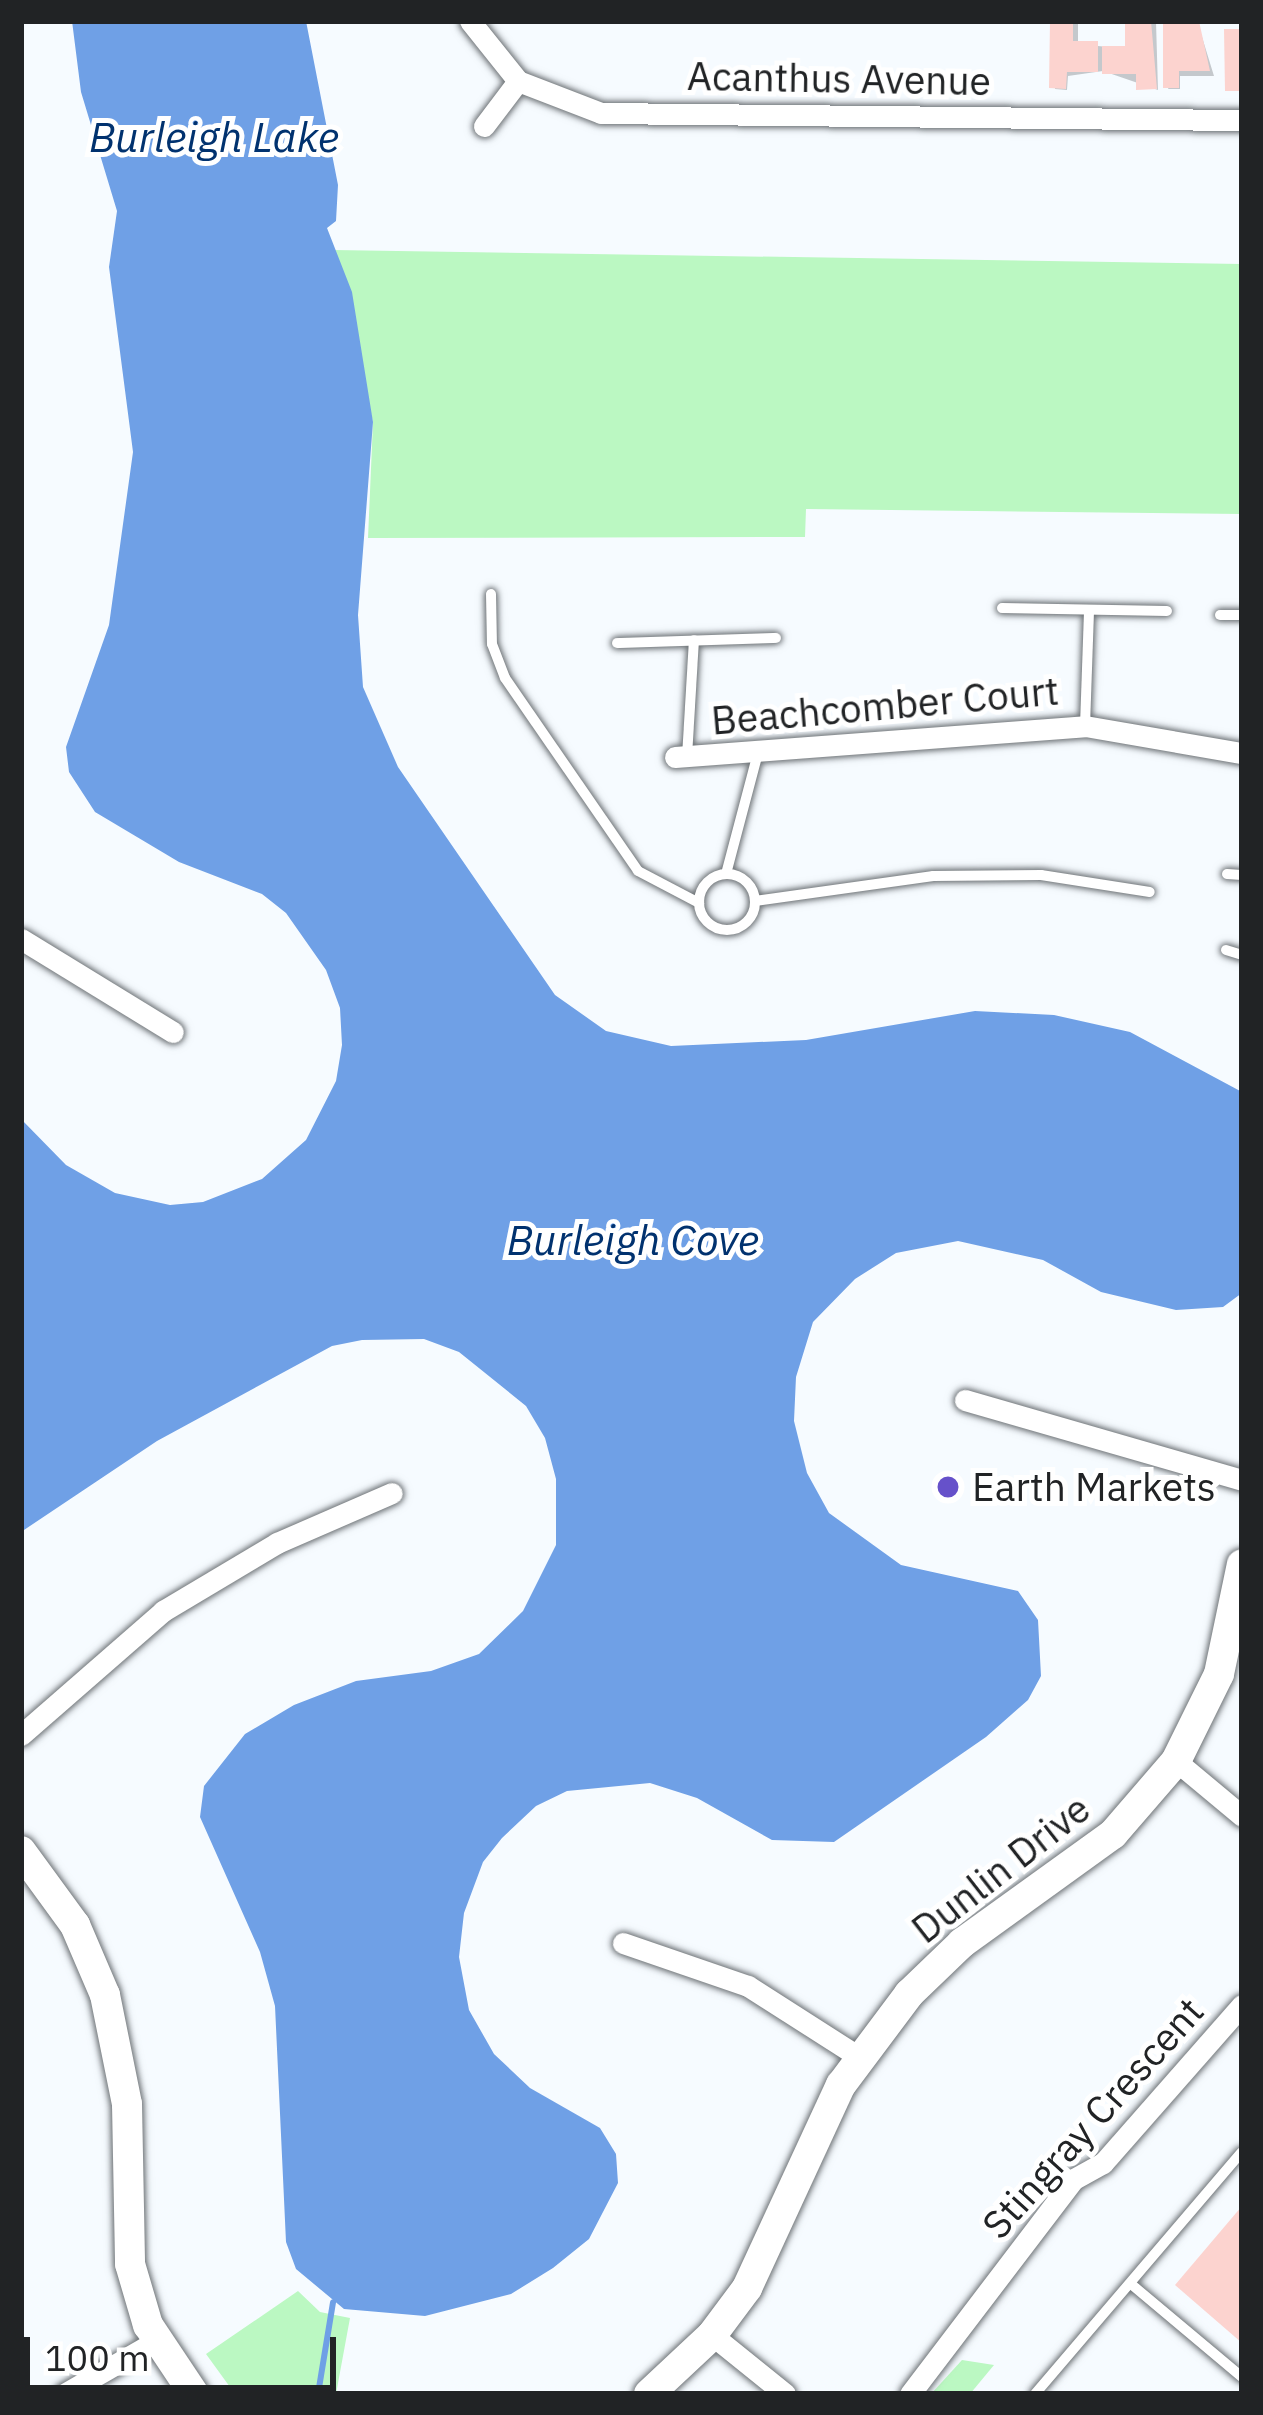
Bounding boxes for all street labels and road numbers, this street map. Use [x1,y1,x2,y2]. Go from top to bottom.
street label: Acanthus Avenue [687,53,991,105]
street label: Beachcomber Court [709,667,1061,745]
street label: Dunlin Drive [903,1785,1099,1953]
street label: Stingray Crescent [973,1988,1213,2248]

